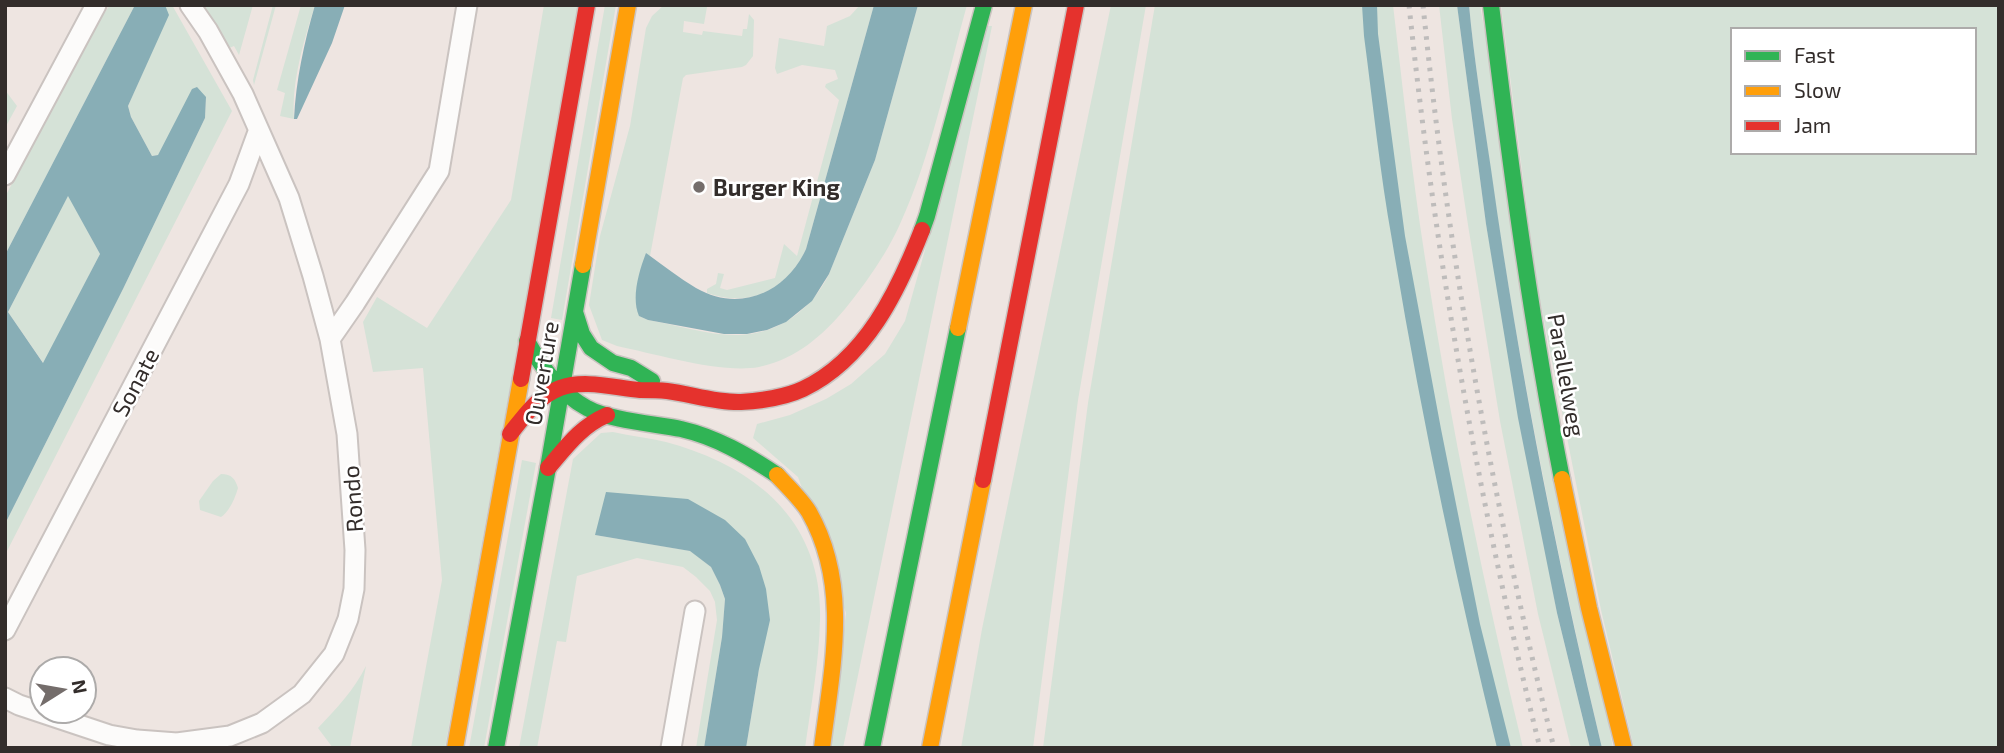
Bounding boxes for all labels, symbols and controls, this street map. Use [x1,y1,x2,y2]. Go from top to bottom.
legend [1731,28,1976,154]
text: Fast [1794,42,1835,67]
text: Slow [1794,77,1841,102]
text: Jam [1794,112,1831,137]
place label: Burger King [713,173,840,201]
marker: Burger King [691,179,707,195]
street label: Parallelweg [1542,311,1592,439]
street label: Ouverture [518,319,564,427]
street label: Sonate [105,343,165,421]
street label: Rondo [336,465,368,533]
north arrow [28,655,98,725]
text: N [68,678,93,696]

